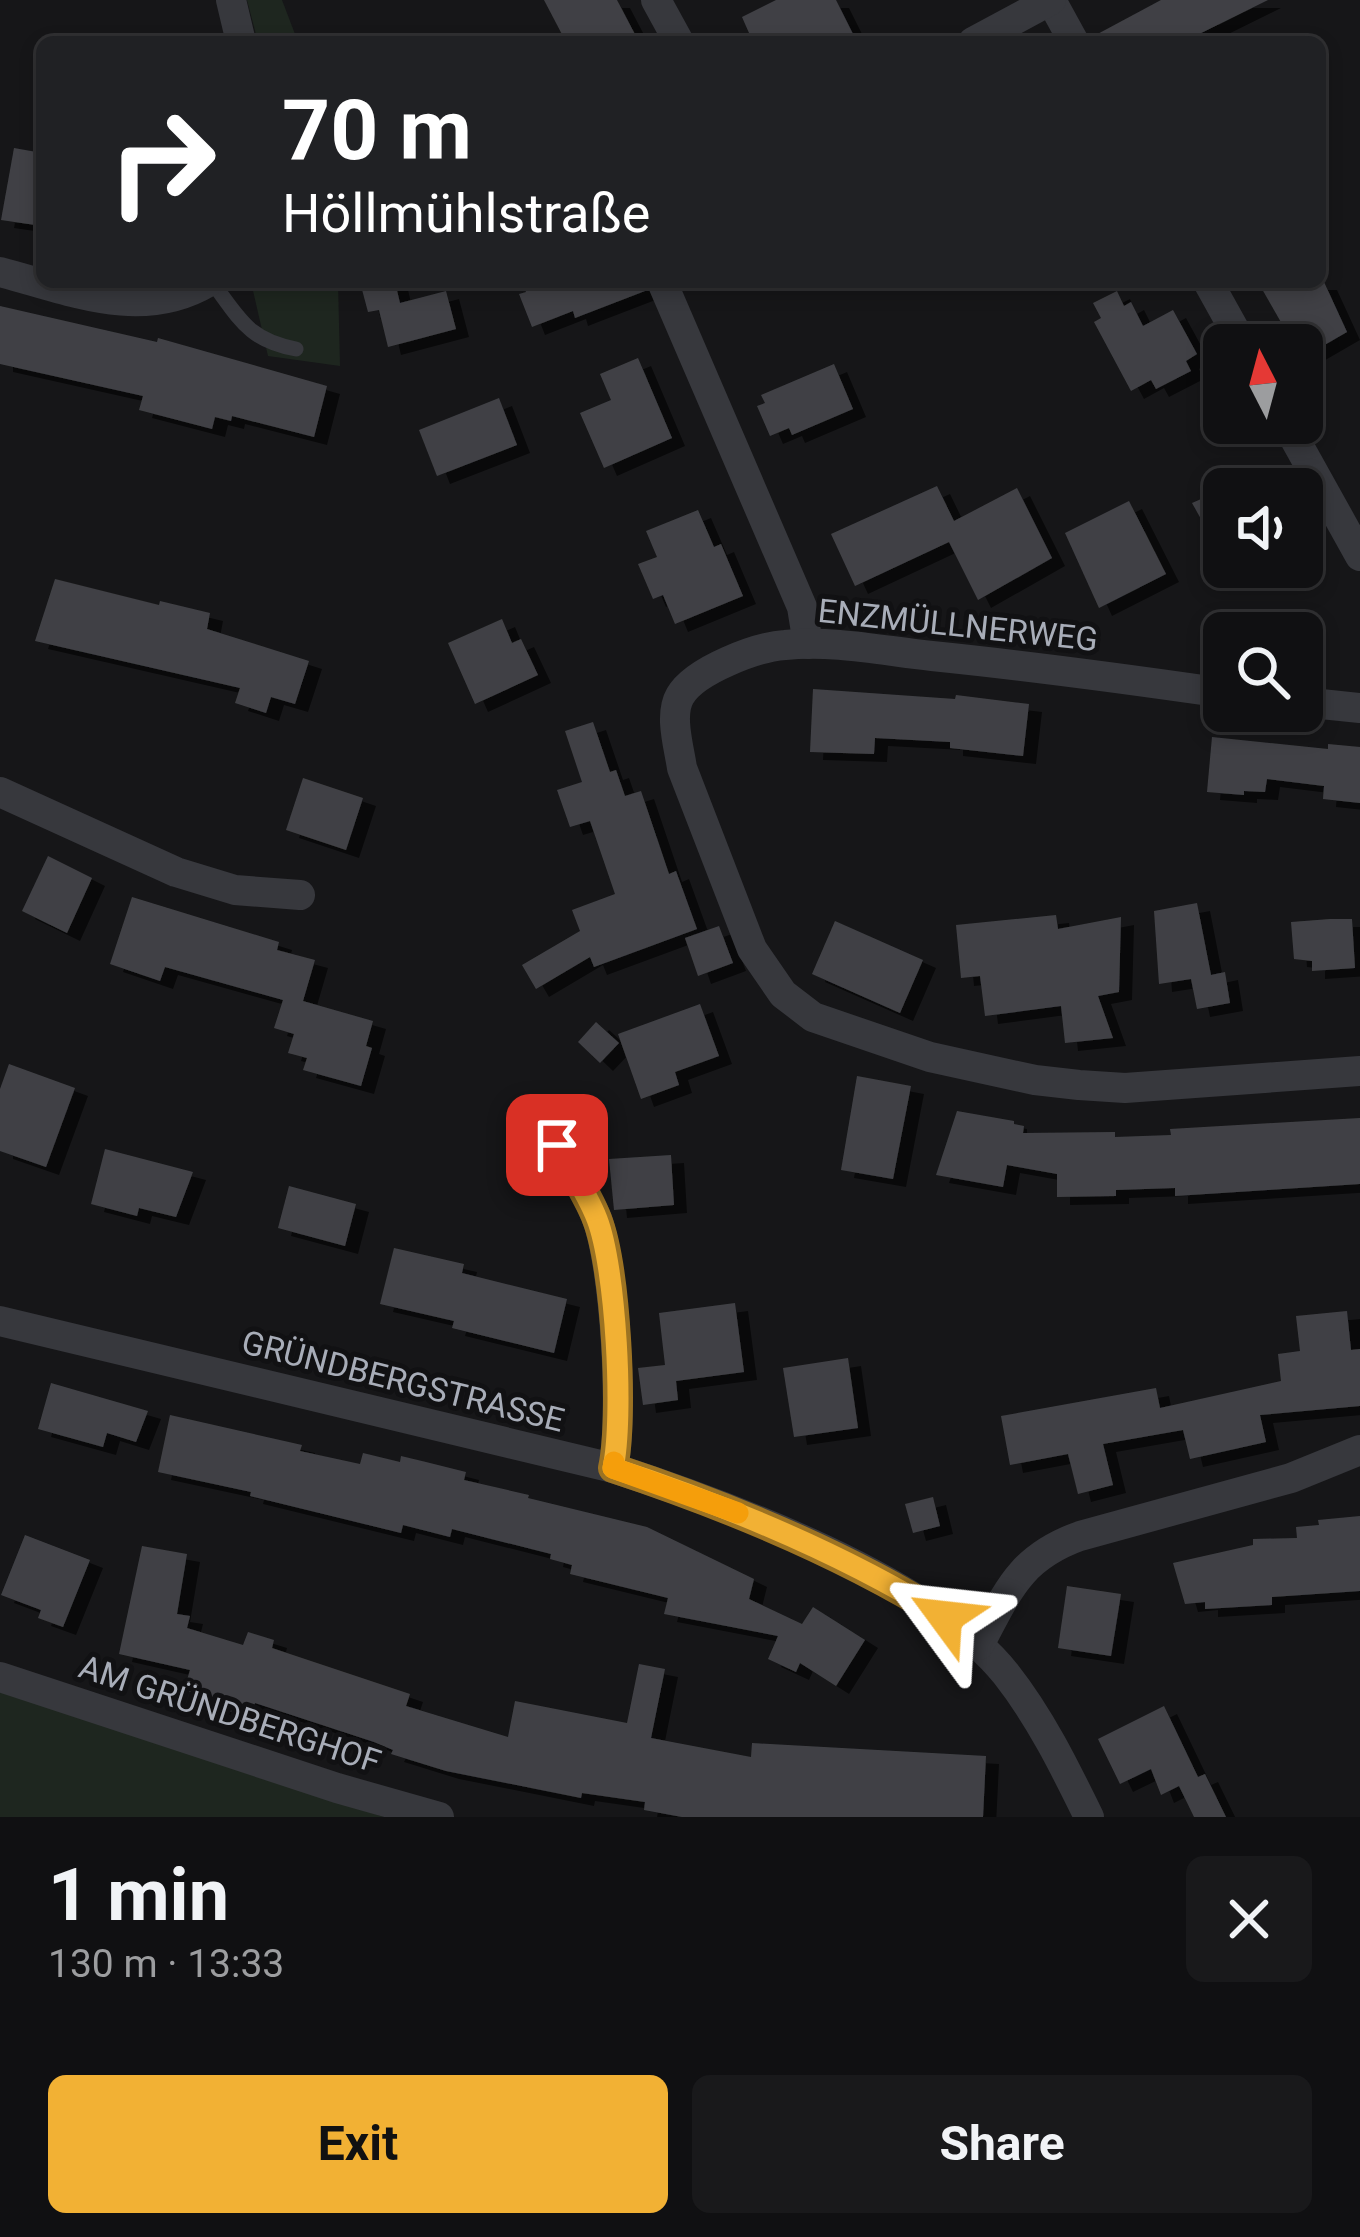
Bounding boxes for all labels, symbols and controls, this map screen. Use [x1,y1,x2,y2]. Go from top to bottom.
text: 70 m [282,81,472,180]
icon: right [84,84,240,240]
text: Höllmühlstraße [282,182,650,245]
north arrow [1203,324,1323,444]
map controls [1203,324,1323,732]
button: sound [1203,468,1323,588]
street label: ENZMÜLLNERWEG [816,591,1100,659]
button: search [1203,612,1323,732]
pin [506,1094,608,1196]
icon: arrive [524,1112,590,1178]
street label: GRÜNDBERGSTRASSE [238,1322,568,1440]
position arrow [882,1554,1008,1680]
street label: AM GRÜNDBERGHOF [74,1647,386,1781]
text: 1 min [48,1853,229,1938]
button: close [1186,1856,1312,1982]
text: 130 m · 13:33 [48,1941,284,1987]
button: Exit [48,2075,668,2213]
button: Share [692,2075,1312,2213]

